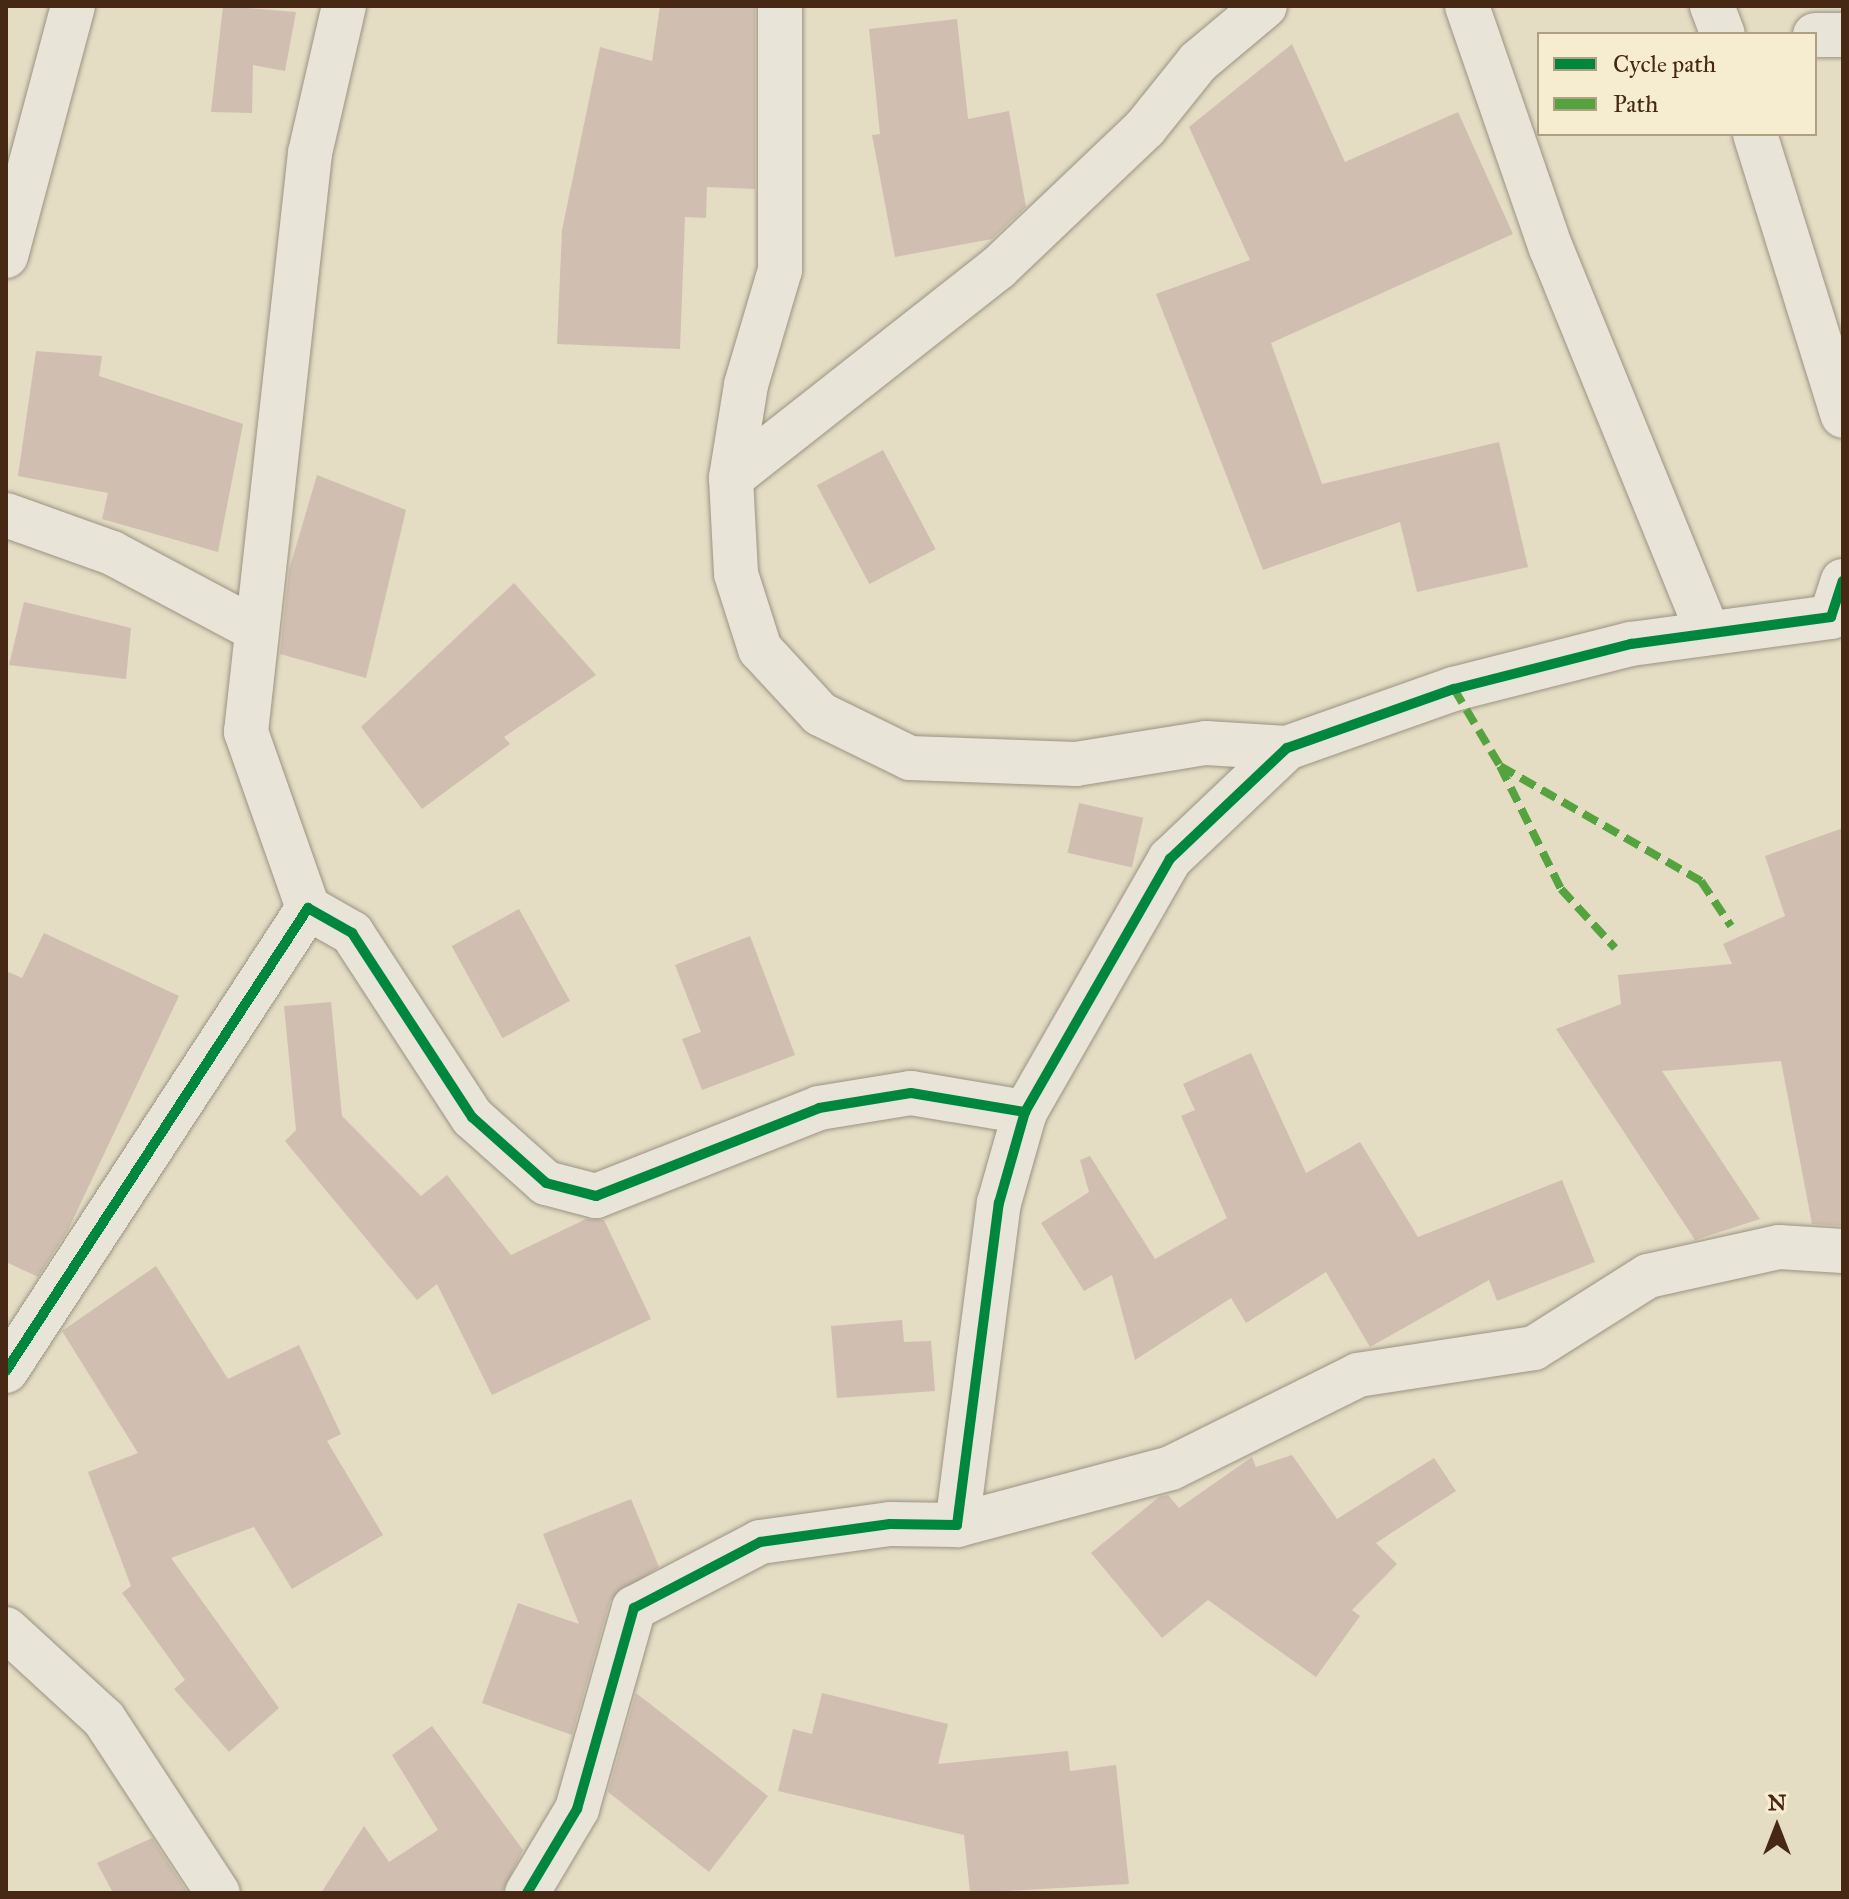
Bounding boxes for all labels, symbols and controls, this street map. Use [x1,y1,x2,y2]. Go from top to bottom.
legend [1537,32,1817,136]
text: Cycle path [1613,49,1716,79]
text: Path [1613,89,1658,119]
north arrow [1737,1787,1817,1867]
text: N [1768,1789,1786,1816]

